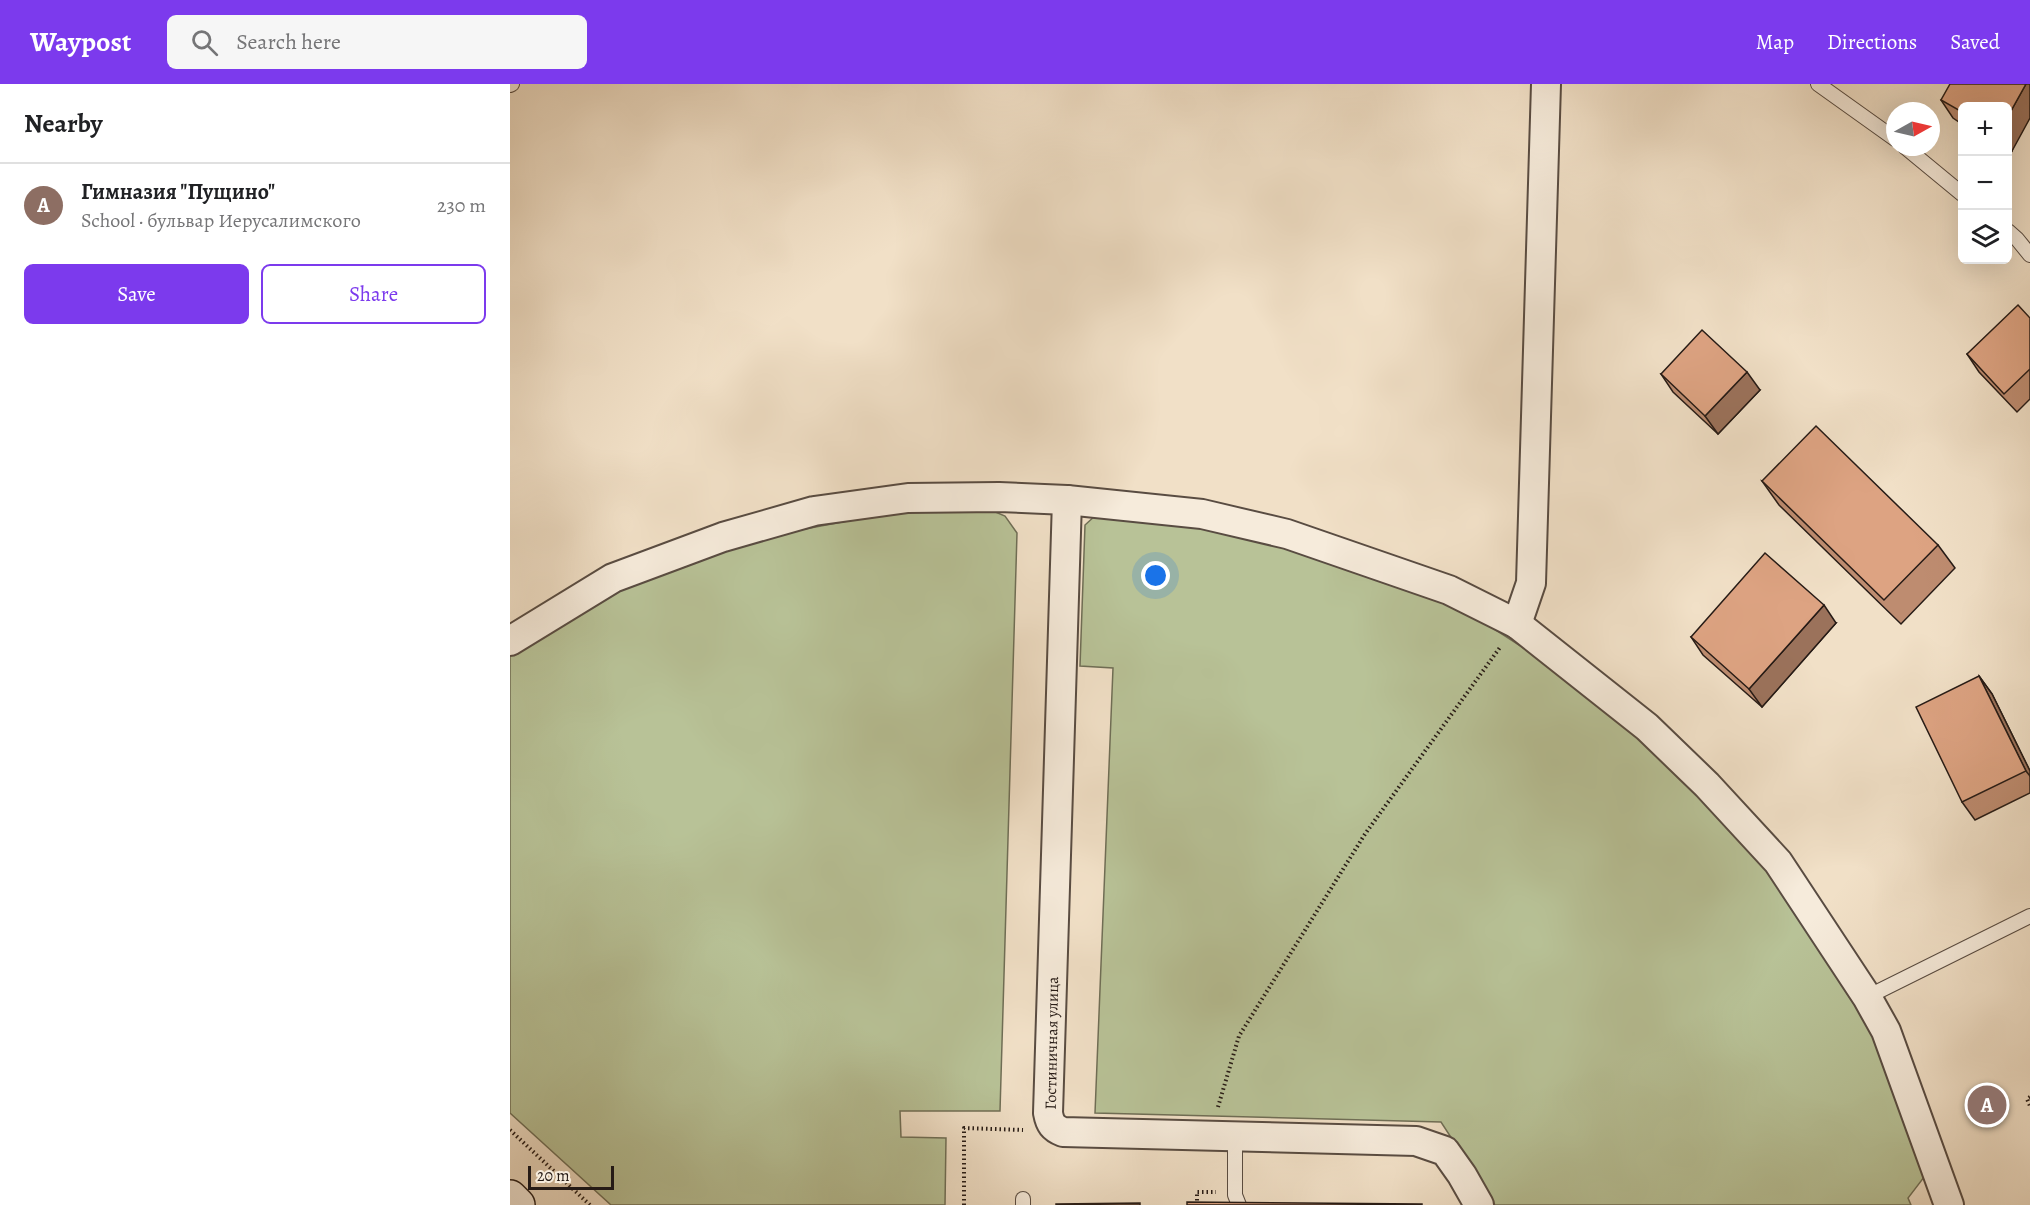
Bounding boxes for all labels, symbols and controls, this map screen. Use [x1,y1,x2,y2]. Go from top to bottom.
search box [167,15,587,69]
text: Waypost [30,23,131,61]
icon: search [188,26,221,59]
text: Search here [236,27,341,57]
text: Map [1756,28,1794,56]
text: Directions [1827,28,1917,56]
text: Saved [1950,28,2000,56]
north arrow [1886,102,1940,156]
map controls [1958,102,2012,264]
button: + [1958,102,2012,156]
text: Nearby [24,106,103,141]
button: − [1958,156,2012,210]
text: Гимназия "Пущино" [81,177,275,207]
text: A [37,192,50,219]
text: 230 m [437,192,486,219]
text: School · бульвар Иерусалимского [81,207,361,234]
button: layers [1958,210,2012,264]
button: Save [24,264,249,324]
button: Share [261,264,486,324]
your location [1141,561,1170,590]
street label: Гостиничная улица [1040,976,1064,1110]
pin: A [1968,1082,2006,1128]
scale bar [528,1163,614,1190]
text: 20 m [537,1165,570,1187]

